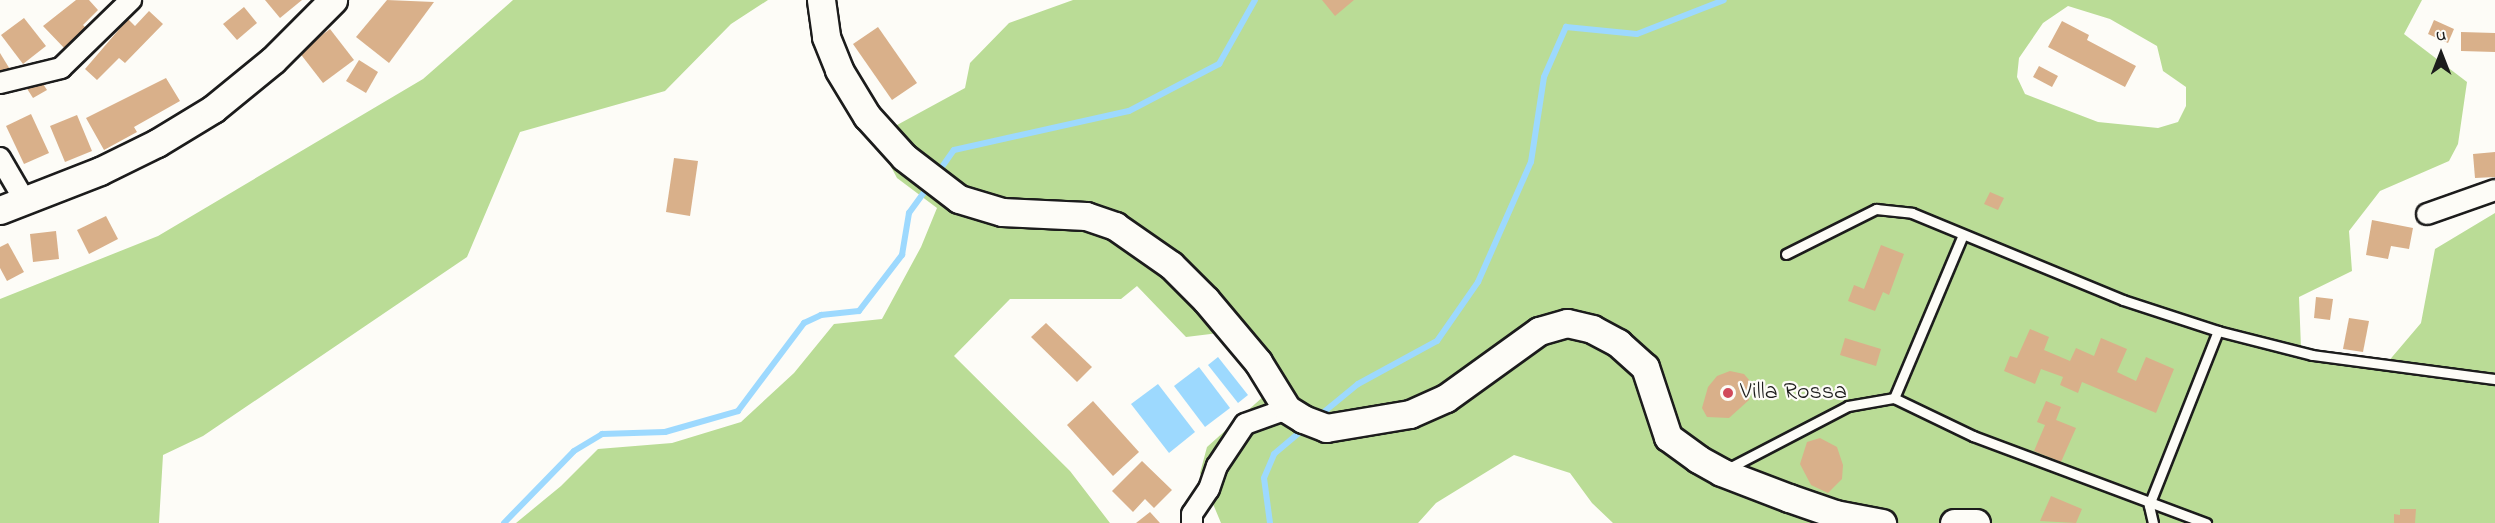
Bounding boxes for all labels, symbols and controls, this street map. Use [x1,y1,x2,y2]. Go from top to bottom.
north arrow [2411,24,2471,84]
text: U [2436,24,2446,48]
place label: Villa Rossa [1740,379,1847,407]
marker: Villa Rossa [1721,386,1735,400]

